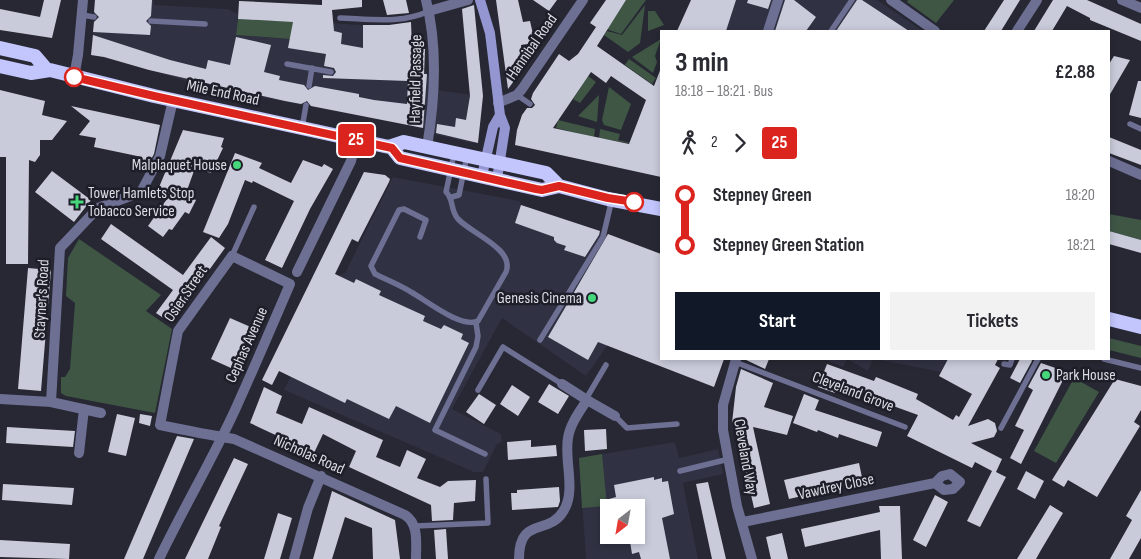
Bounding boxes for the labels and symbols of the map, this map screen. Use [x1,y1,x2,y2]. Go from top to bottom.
street label: Hannibal Road [502,10,562,84]
street label: Hayfield Passage [406,34,426,124]
unlabelled marker [64,67,84,87]
street label: Mile End Road [185,76,261,110]
line badge: 25 [334,124,378,156]
place label: Malplaquet House [132,156,227,175]
marker: Malplaquet House [231,159,243,171]
place label: Tower Hamlets Stop Tobacco Service [88,184,194,221]
unlabelled marker [624,192,644,212]
marker: Tower Hamlets Stop Tobacco Service [70,195,84,209]
street label: Stayner's Road [30,259,54,339]
street label: Osier Street [160,262,212,326]
place label: Genesis Cinema [497,289,582,308]
marker: Genesis Cinema [586,292,598,304]
street label: Cephas Avenue [222,304,272,386]
place label: Park House [1056,366,1116,385]
street label: Cleveland Grove [809,368,897,416]
marker: Park House [1040,369,1052,381]
street label: Cleveland Way [729,417,761,497]
street label: Nicholas Road [271,431,347,479]
street label: Vawdrey Close [796,470,876,504]
north arrow [600,499,645,544]

